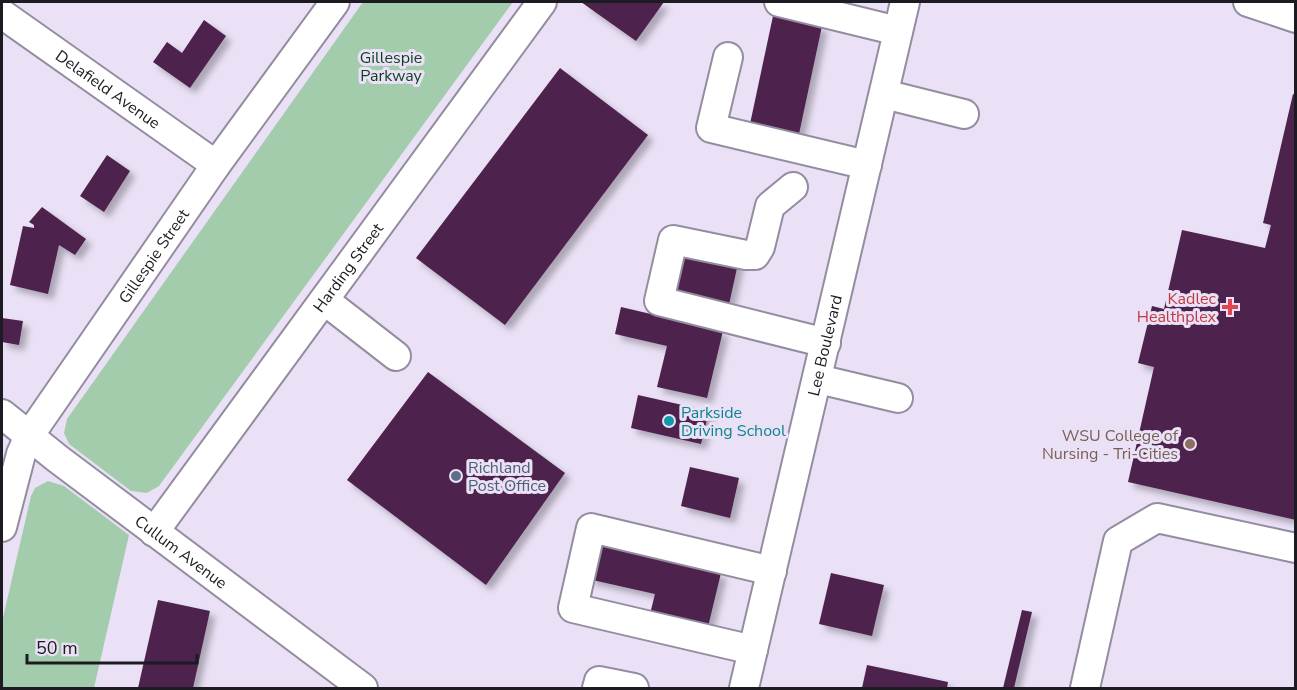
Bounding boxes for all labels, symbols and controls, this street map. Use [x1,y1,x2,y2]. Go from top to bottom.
street label: Delafield Avenue [51,45,165,134]
park label: Gillespie Parkway [360,47,423,87]
street label: Gillespie Street [114,204,195,308]
street label: Harding Street [308,218,389,317]
place label: Kadlec Healthplex [1137,288,1217,328]
street label: Lee Boulevard [803,293,848,398]
marker: Kadlec Healthplex [1221,298,1239,316]
place label: Parkside Driving School [681,402,786,442]
marker: Parkside Driving School [662,414,676,428]
place label: WSU College of Nursing - Tri-Cities [1042,425,1179,465]
marker: WSU College of Nursing - Tri-Cities [1183,437,1197,451]
place label: Richland Post Office [468,457,546,497]
marker: Richland Post Office [449,469,463,483]
street label: Cullum Avenue [130,510,231,594]
scale bar [27,627,196,665]
text: 50 m [36,636,78,660]

